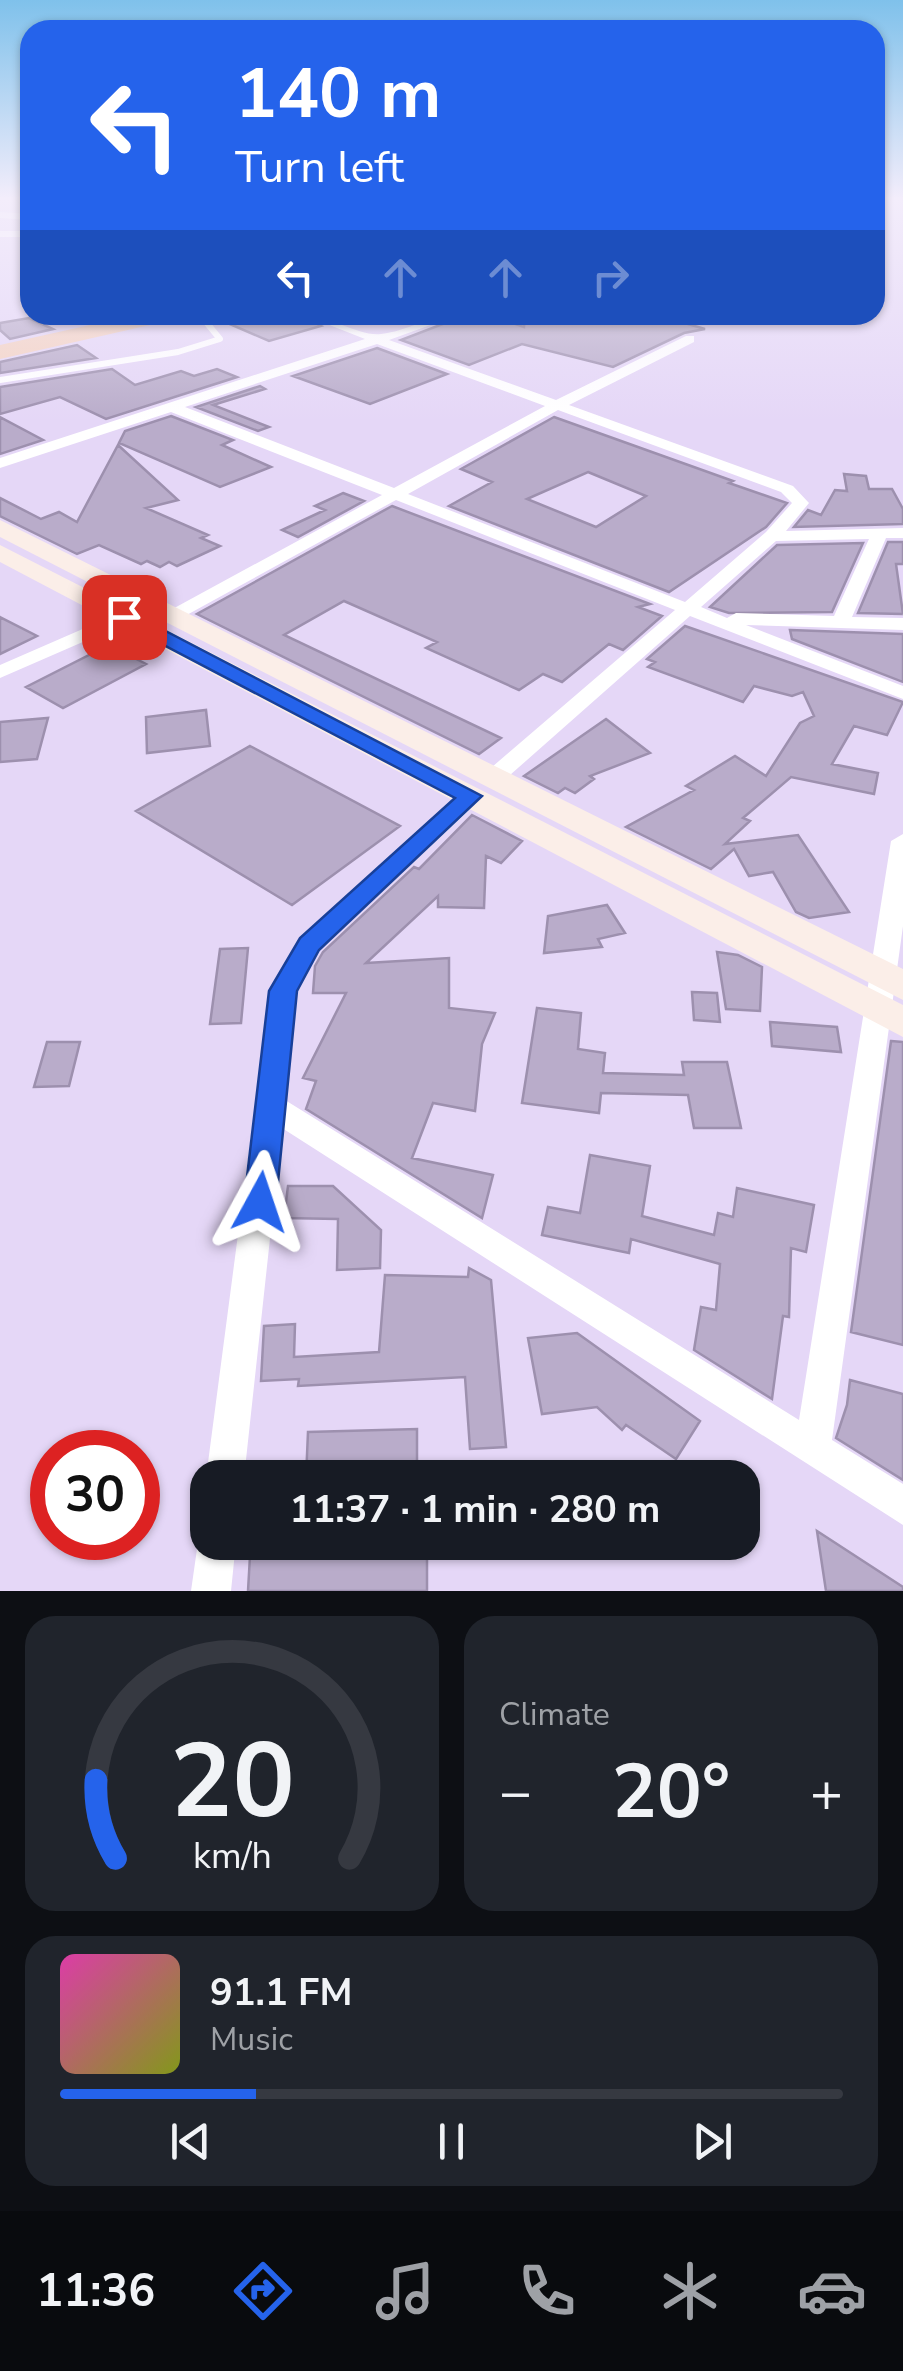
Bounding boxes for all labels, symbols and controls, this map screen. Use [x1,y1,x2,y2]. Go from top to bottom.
text: 140 m [235,46,441,142]
icon: left [70,60,200,190]
text: Turn left [235,137,404,198]
icon: left [268,250,323,305]
icon: ahead [373,250,428,305]
icon: ahead [478,250,533,305]
icon: right [583,250,638,305]
pin [82,575,167,660]
icon: arrive [97,590,152,645]
position arrow [208,1150,312,1254]
speed limit sign: 30 [30,1430,160,1560]
text: 11:37 · 1 min · 280 m [290,1484,660,1535]
text: Climate [499,1693,610,1736]
text: 20 [170,1711,294,1853]
text: 20° [612,1741,730,1843]
text: − [499,1755,532,1830]
text: + [810,1755,843,1830]
text: km/h [193,1832,271,1881]
text: 91.1 FM [210,1967,352,2018]
text: Music [210,2018,293,2061]
icon: previous [163,2114,218,2169]
icon: pause [424,2114,479,2169]
icon: next [685,2114,740,2169]
icon: directions [228,2256,298,2326]
icon: music [370,2256,440,2326]
icon: phone [512,2256,582,2326]
icon: climate [655,2256,725,2326]
icon: car [797,2256,867,2326]
text: 11:36 [36,2261,155,2322]

